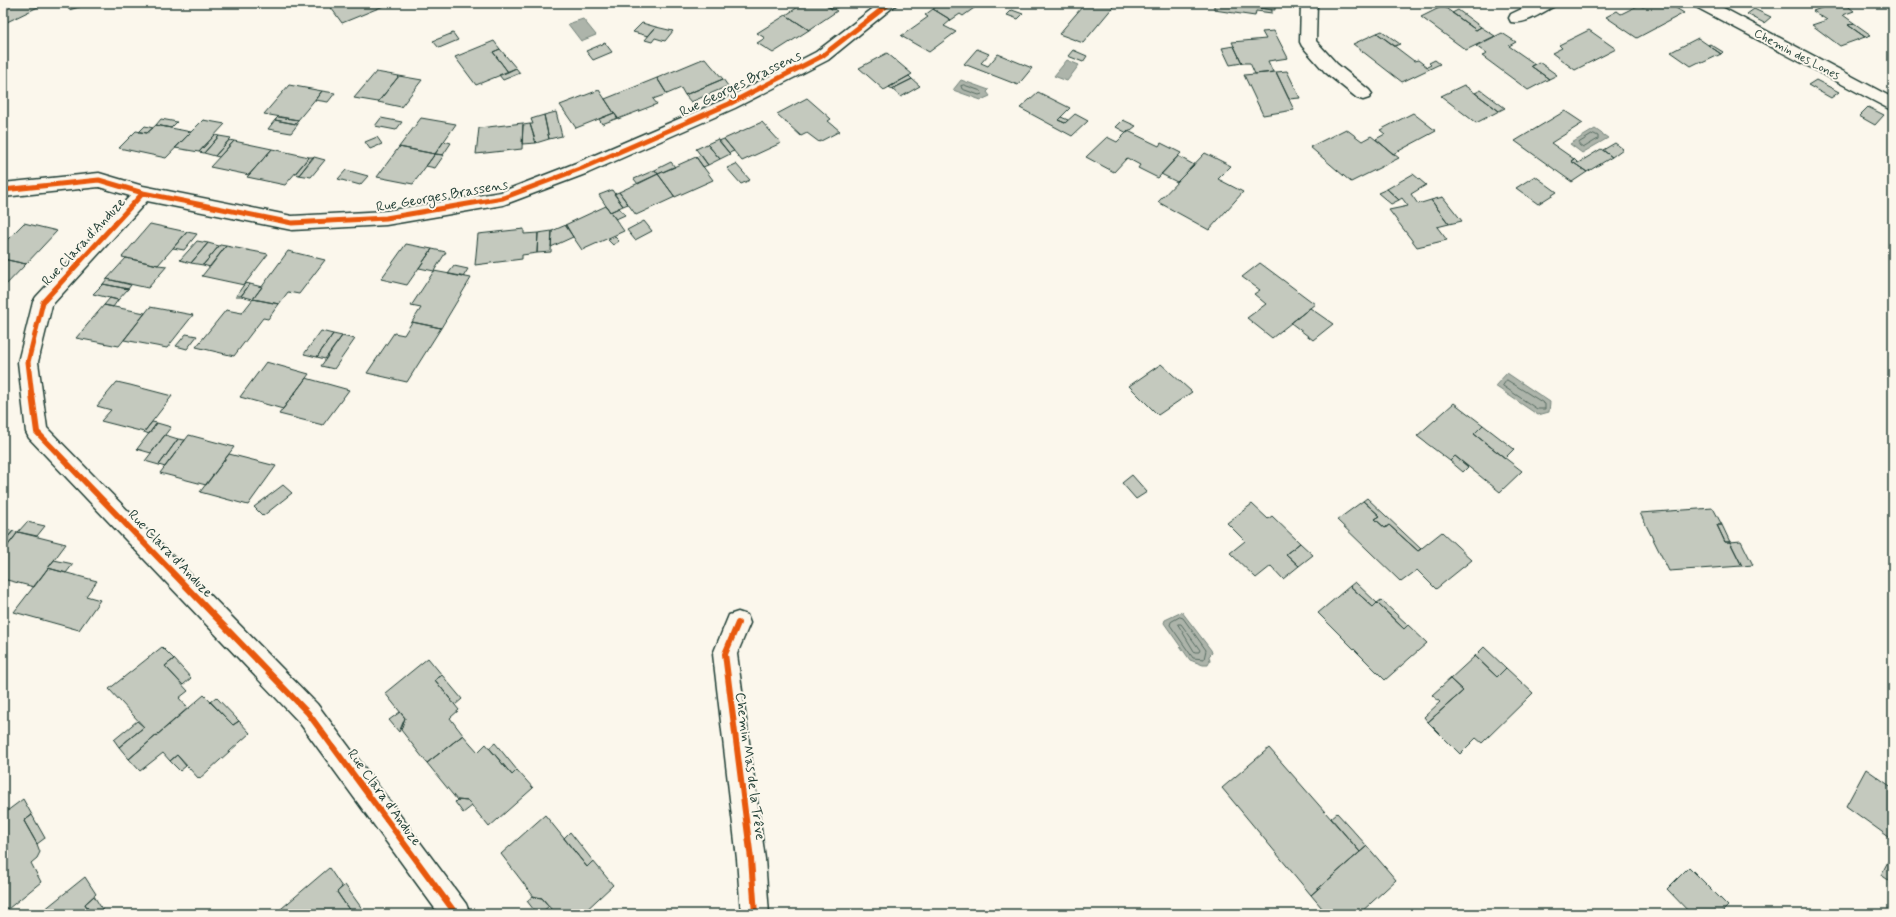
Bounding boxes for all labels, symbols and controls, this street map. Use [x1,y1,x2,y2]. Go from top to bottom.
street label: Chemin des Lones [1751,25,1843,84]
street label: Rue Georges Brassens [676,47,805,122]
street label: Rue Georges Brassens [375,176,510,217]
street label: Rue Clara d'Anduze [38,193,130,290]
street label: Rue Clara d'Anduze [124,506,217,602]
street label: Chemin Mas de la Trêve [731,691,769,841]
street label: Rue Clara d'Anduze [343,746,426,850]

